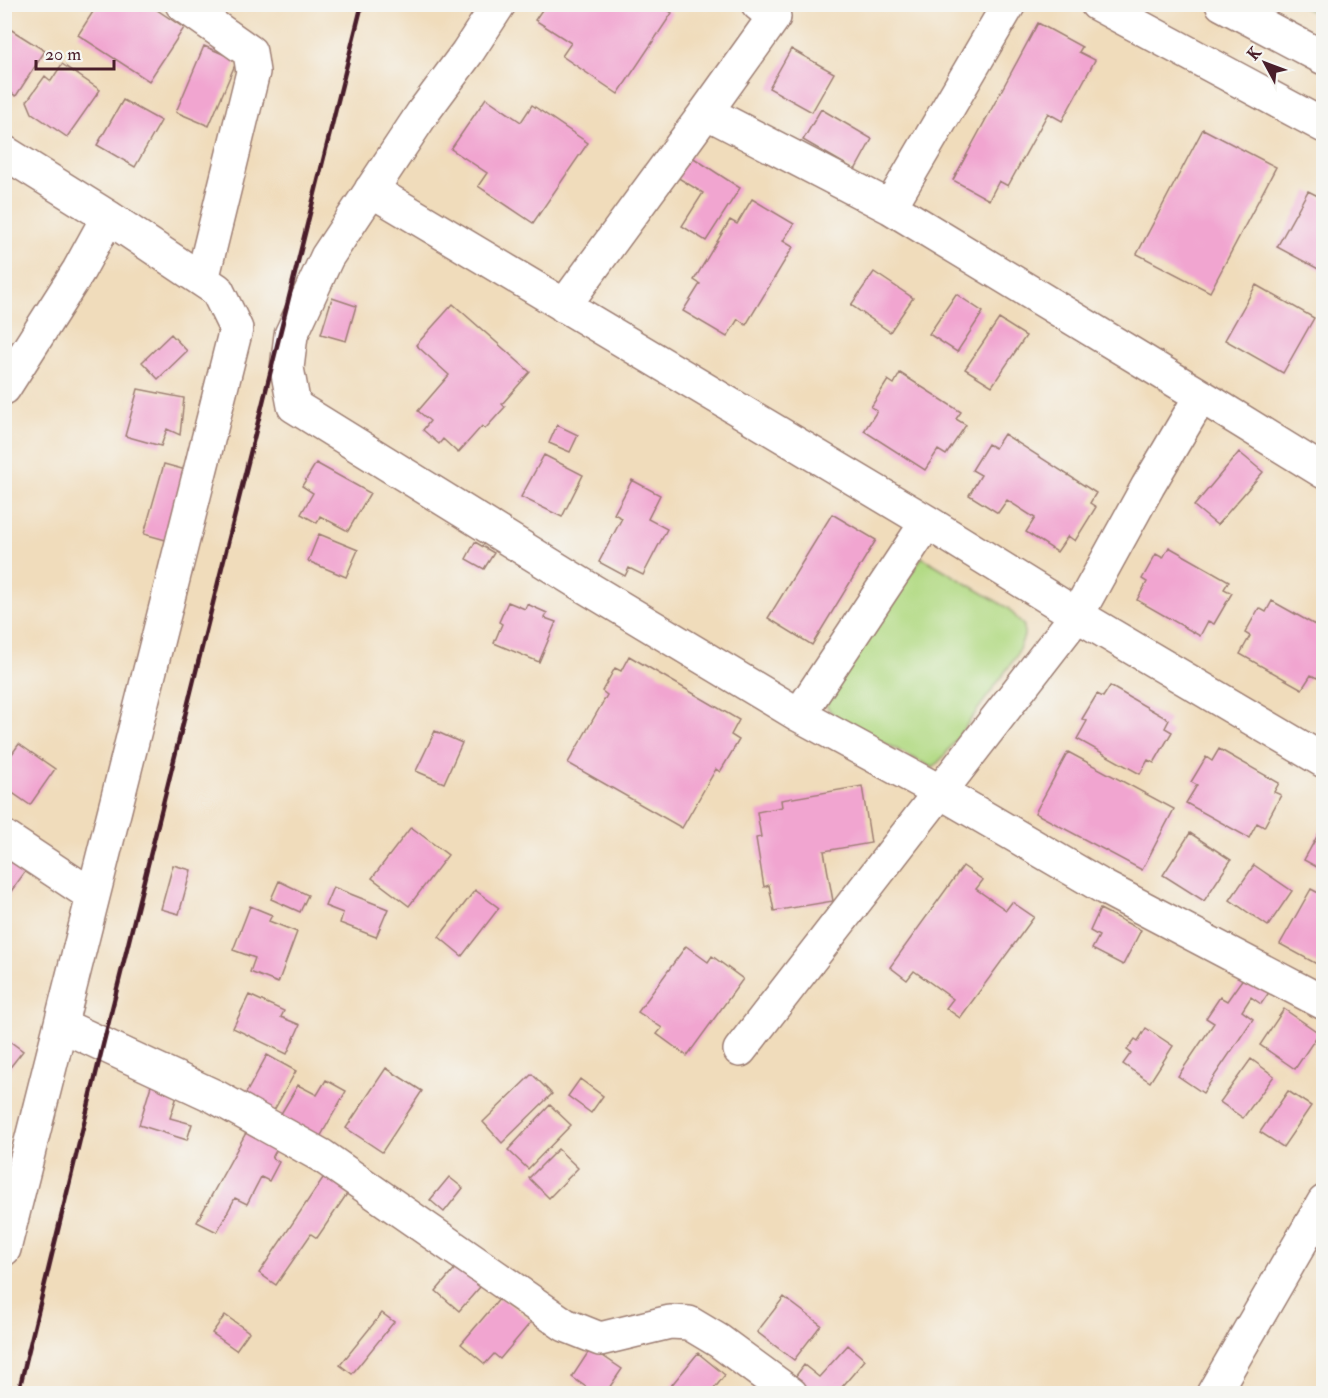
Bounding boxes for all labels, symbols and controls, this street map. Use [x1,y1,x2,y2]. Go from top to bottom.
scale bar [36,33,114,71]
north arrow [1235,33,1295,93]
text: K [1243,42,1266,65]
text: 20 m [45,43,81,66]

